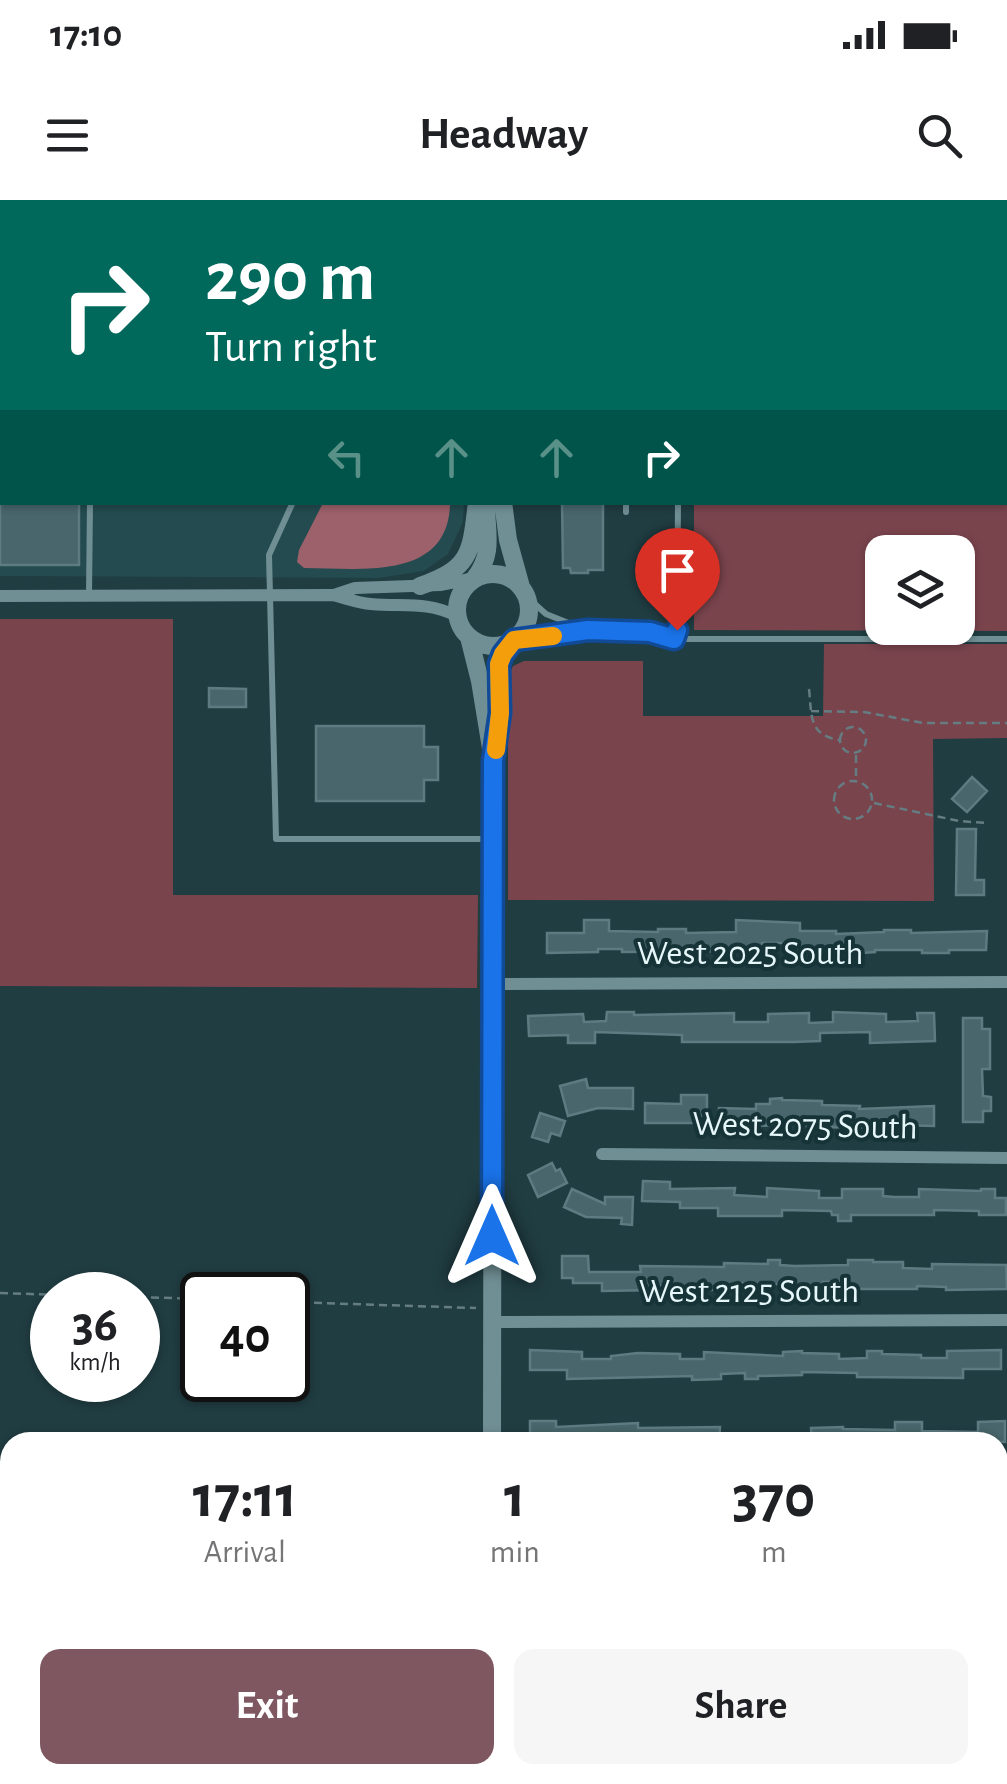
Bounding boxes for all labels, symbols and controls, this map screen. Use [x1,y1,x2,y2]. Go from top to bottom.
text: 17:10 [50,16,122,54]
icon: menu [40,108,95,163]
icon: search [912,108,967,163]
text: Headway [419,112,588,157]
icon: right [40,240,170,370]
text: 290 m [205,243,375,313]
text: Turn right [205,325,377,370]
icon: left [319,430,374,485]
icon: ahead [424,430,479,485]
icon: ahead [529,430,584,485]
icon: right [634,430,689,485]
pin [635,528,720,631]
map controls [865,535,975,645]
button: layers [865,535,975,645]
icon: arrive [650,543,705,598]
street label: West 2025 South [637,936,863,971]
street label: West 2075 South [692,1107,918,1145]
position arrow [440,1184,544,1288]
speed limit sign: 40 [180,1272,310,1402]
street label: West 2125 South [639,1274,859,1309]
text: 36 [72,1300,118,1350]
text: km/h [69,1350,121,1375]
text: 17:11 [193,1468,297,1528]
text: 1 [504,1468,526,1528]
text: 370 [732,1468,815,1528]
text: Arrival [204,1536,286,1568]
text: min [490,1536,540,1568]
text: m [761,1536,787,1568]
button: Exit [40,1649,494,1764]
button: Share [514,1649,968,1764]

